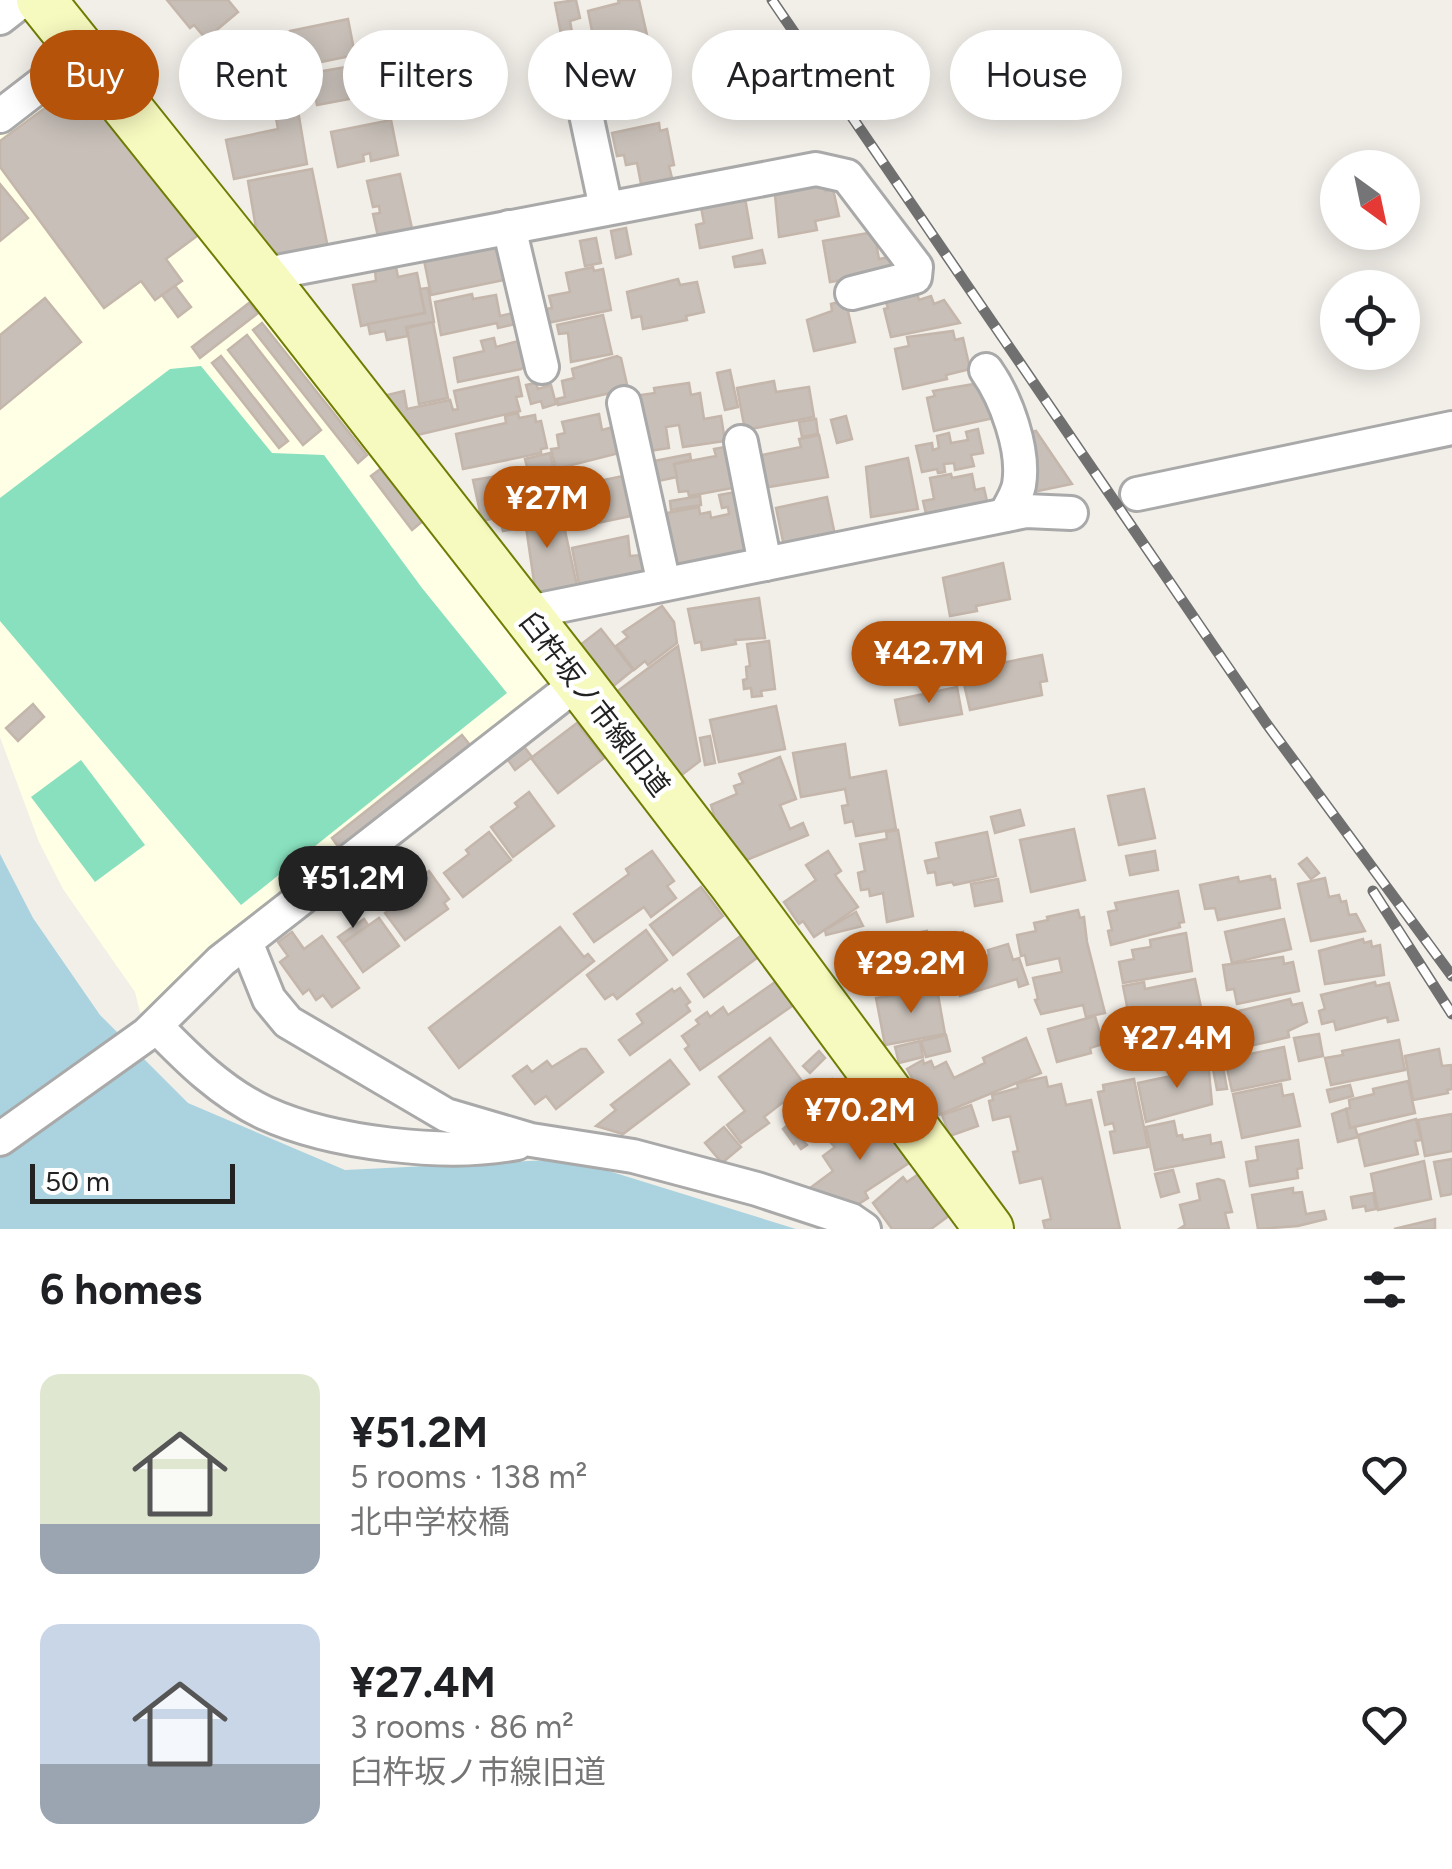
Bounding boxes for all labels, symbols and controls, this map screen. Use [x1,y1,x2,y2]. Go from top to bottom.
chip: Buy [30,30,159,120]
chip: Rent [179,30,323,120]
chip: Filters [343,30,508,120]
chip: New [528,30,672,120]
chip: Apartment [692,30,930,120]
chip: House [950,30,1122,120]
north arrow [1320,150,1420,250]
map controls [1320,150,1420,370]
button: locate [1320,270,1420,370]
pin: ¥27M [488,466,606,551]
text: ¥27M [506,479,588,517]
street label: 臼杵坂ノ市線旧道 [513,605,677,803]
pin: ¥42.7M [848,621,1010,706]
text: ¥42.7M [873,634,985,672]
pin: ¥51.2M [272,846,434,931]
text: ¥51.2M [300,859,406,897]
pin: ¥29.2M [830,931,992,1016]
text: ¥29.2M [856,944,966,982]
pin: ¥27.4M [1096,1006,1258,1091]
text: ¥27.4M [1121,1019,1233,1057]
pin: ¥70.2M [779,1078,941,1163]
text: ¥70.2M [804,1091,916,1129]
scale bar [30,1159,235,1204]
text: 50 m [45,1164,110,1198]
icon: filters [1357,1262,1412,1317]
text: 6 homes [40,1264,202,1315]
text: ¥51.2M [350,1407,488,1458]
icon: home [120,1414,240,1534]
icon: heart [1357,1447,1412,1502]
text: 5 rooms · 138 m² [350,1458,587,1496]
text: 北中学校橋 [350,1503,510,1541]
text: ¥27.4M [350,1657,496,1708]
icon: home [120,1664,240,1784]
icon: heart [1357,1697,1412,1752]
text: 3 rooms · 86 m² [350,1708,574,1746]
text: 臼杵坂ノ市線旧道 [350,1753,606,1791]

